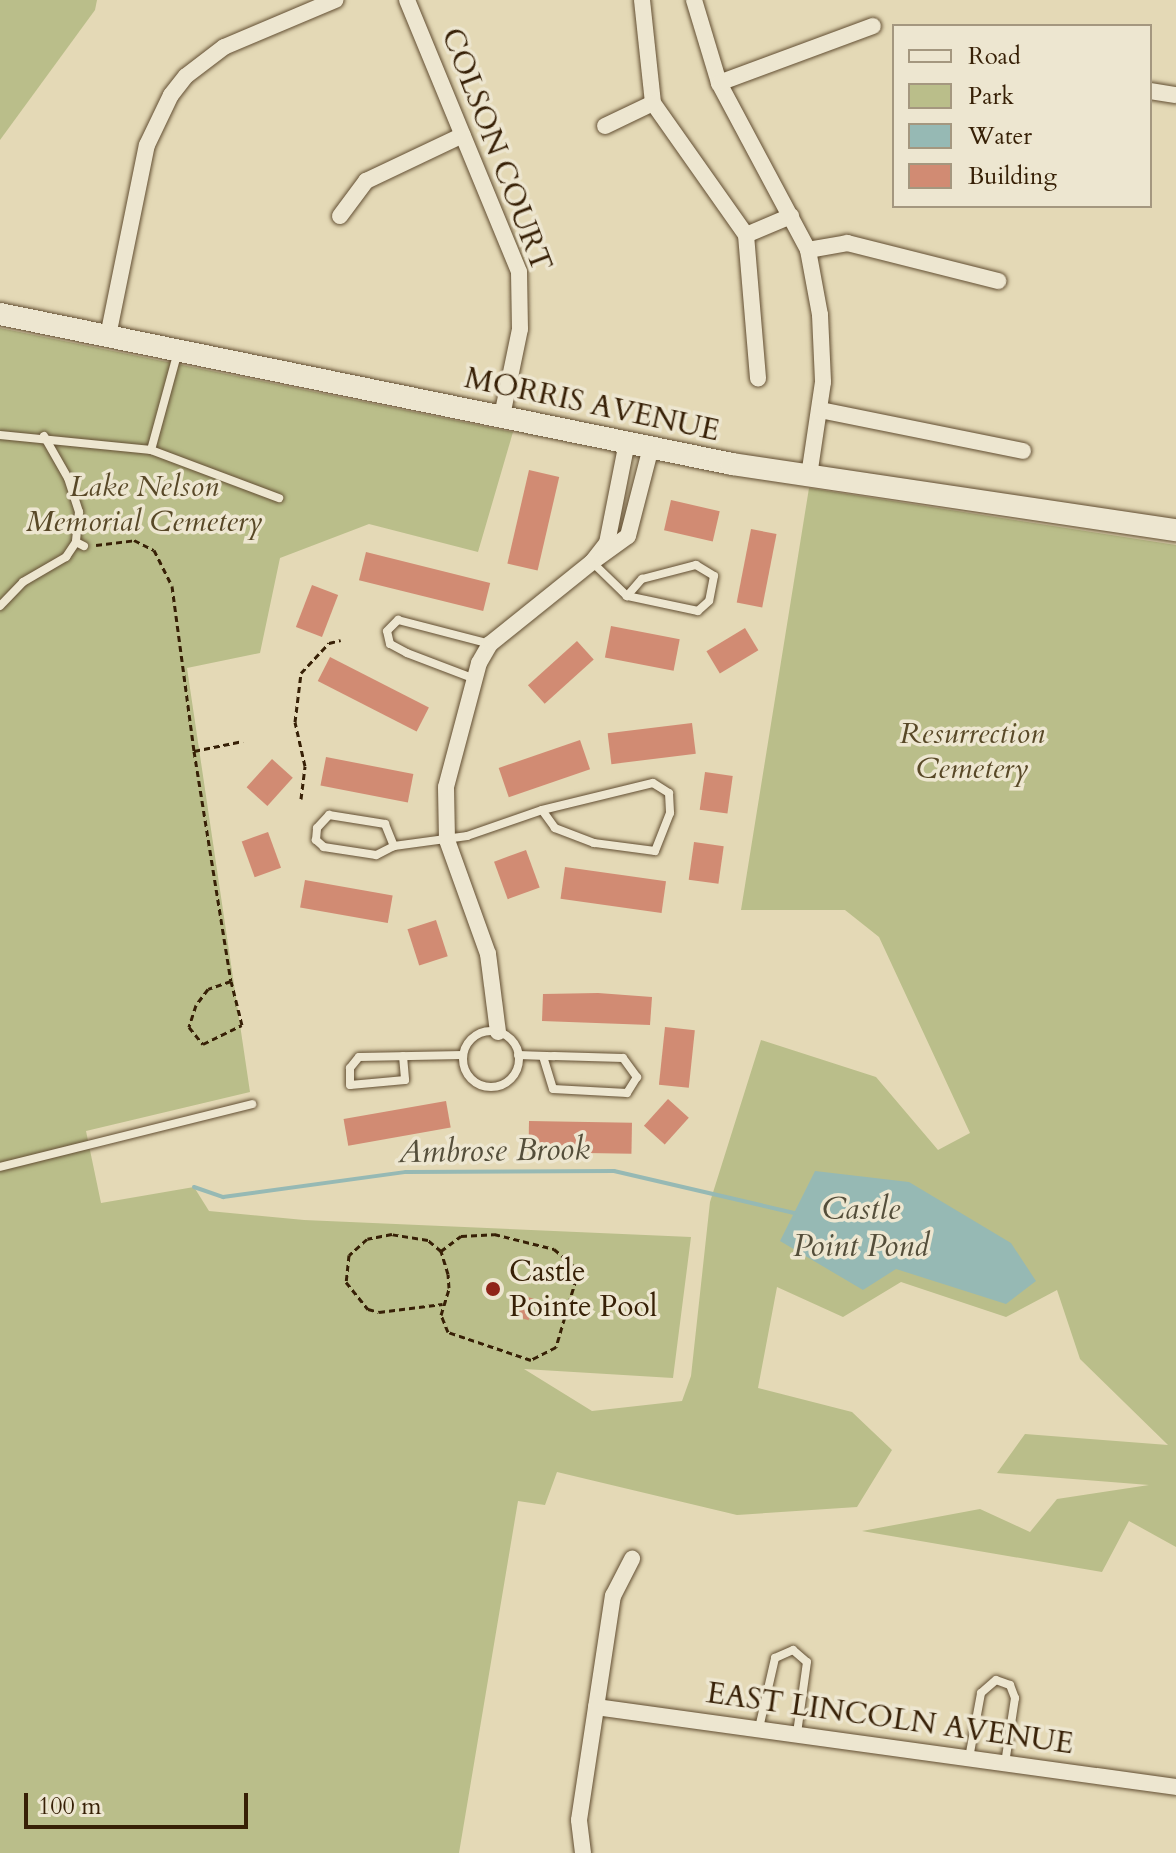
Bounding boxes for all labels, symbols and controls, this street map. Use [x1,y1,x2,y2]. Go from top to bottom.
street label: COLSON COURT [433,23,559,277]
legend [892,24,1152,208]
text: Road [968,40,1021,73]
text: Park [968,80,1014,113]
text: Water [968,120,1032,153]
text: Building [968,160,1057,193]
street label: MORRIS AVENUE [461,360,723,450]
park label: Lake Nelson Memorial Cemetery [26,469,262,540]
park label: Resurrection Cemetery [900,716,1044,786]
water label: Ambrose Brook [398,1130,590,1172]
water label: Castle Point Pond [793,1191,929,1266]
place label: Castle Pointe Pool [509,1254,657,1324]
marker: Castle Pointe Pool [484,1280,502,1298]
street label: EAST LINCOLN AVENUE [704,1675,1076,1763]
scale bar [28,1777,252,1827]
text: 100 m [38,1790,102,1823]

